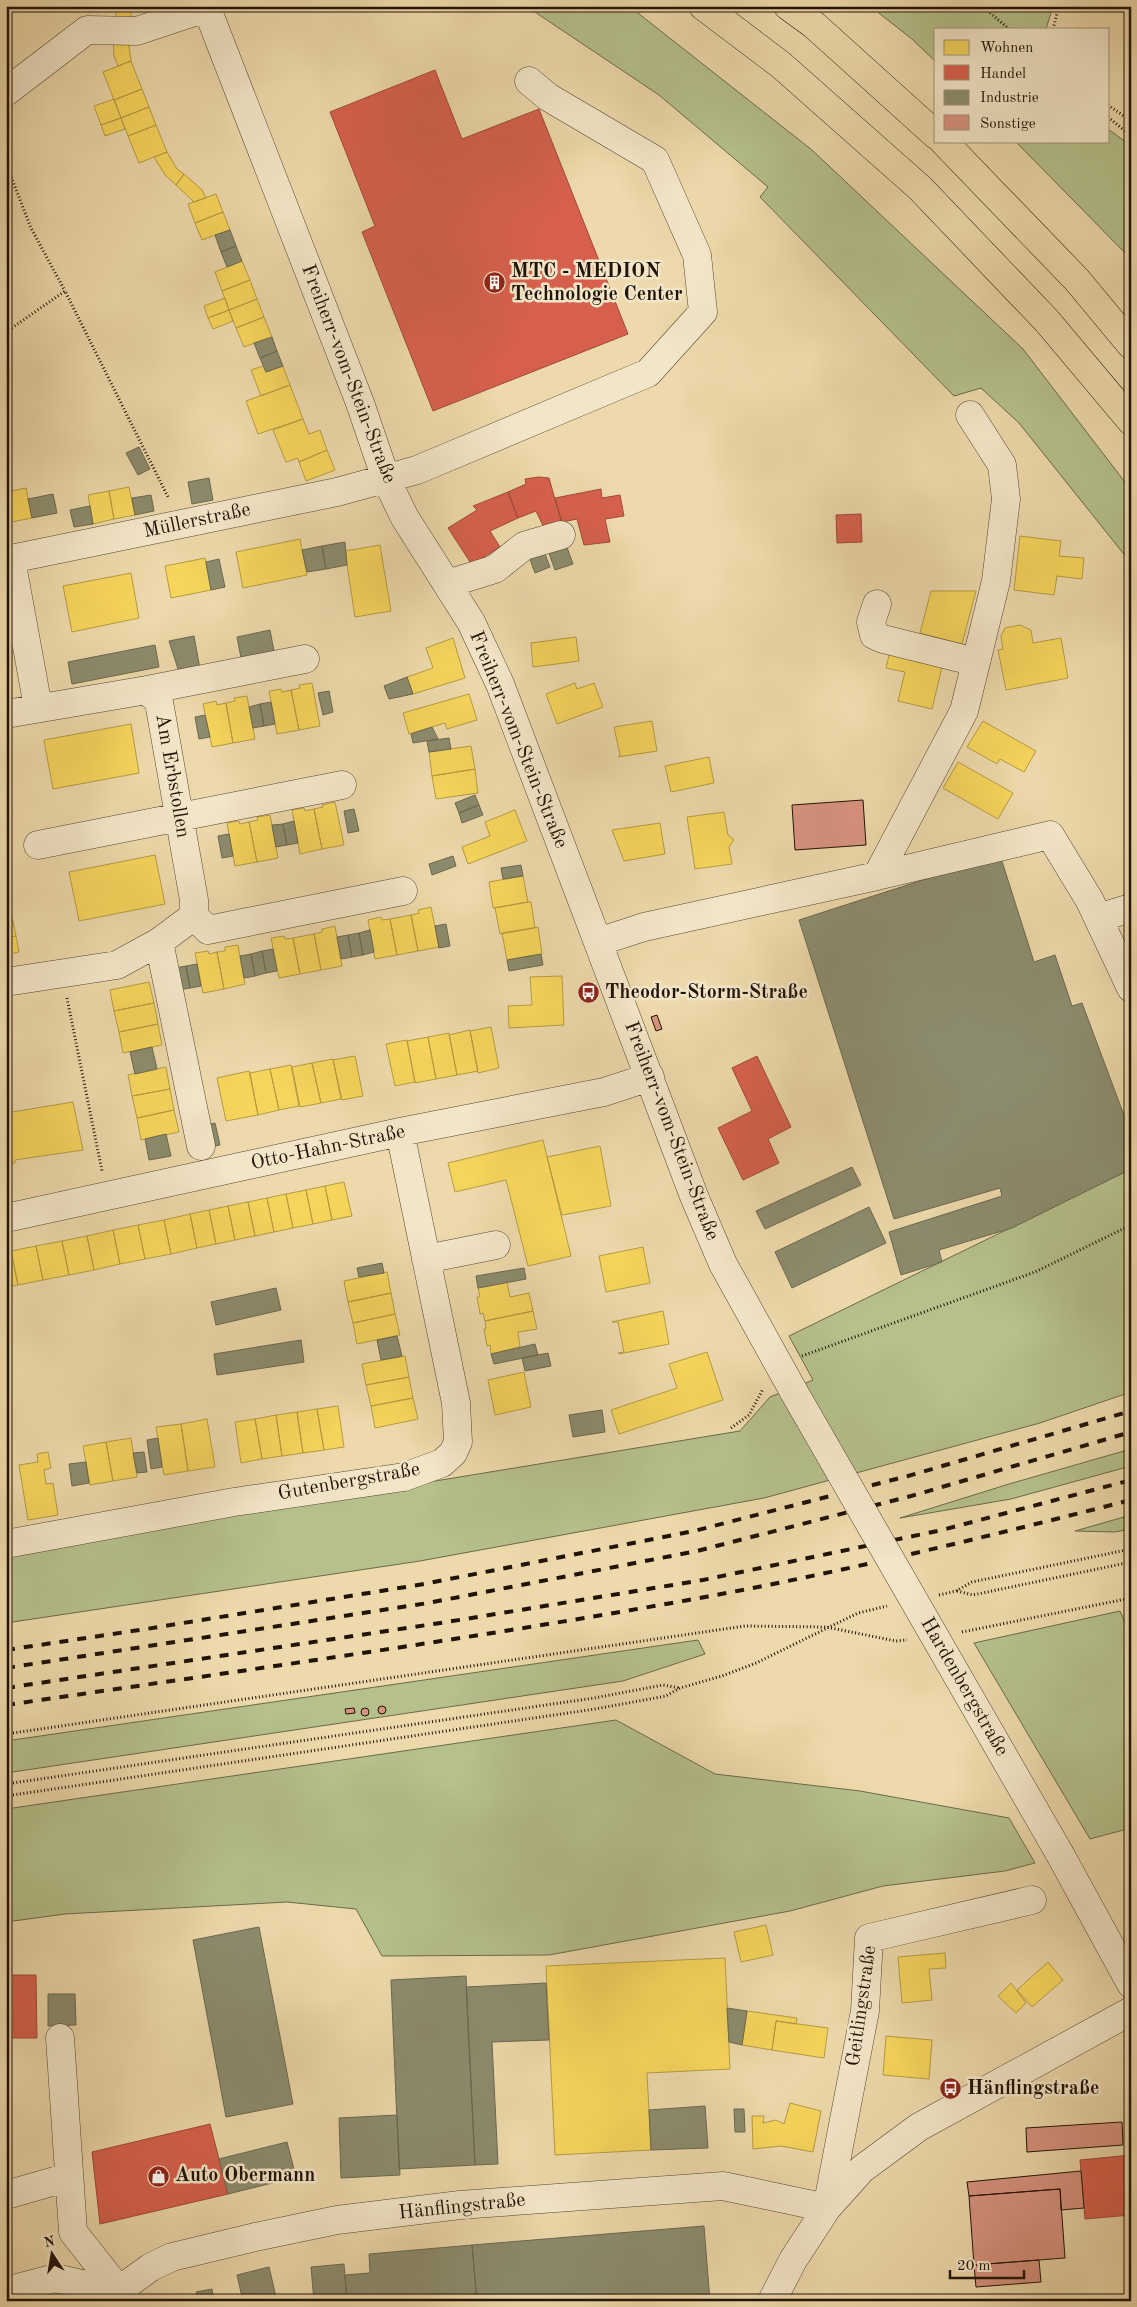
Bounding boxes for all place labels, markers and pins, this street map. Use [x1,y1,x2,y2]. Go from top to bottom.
place label: MTC - MEDION Technologie Center [511,262,683,305]
building icon: MTC - MEDION Technologie Center [483,271,507,295]
bus stop icon: Theodor-Storm-Straße [577,981,601,1005]
place label: Theodor-Storm-Straße [605,983,808,1003]
bus stop icon: Hänflingstraße [939,2077,963,2101]
place label: Hänflingstraße [967,2079,1099,2099]
shop icon: Auto Obermann [147,2164,171,2188]
place label: Auto Obermann [175,2166,315,2186]

